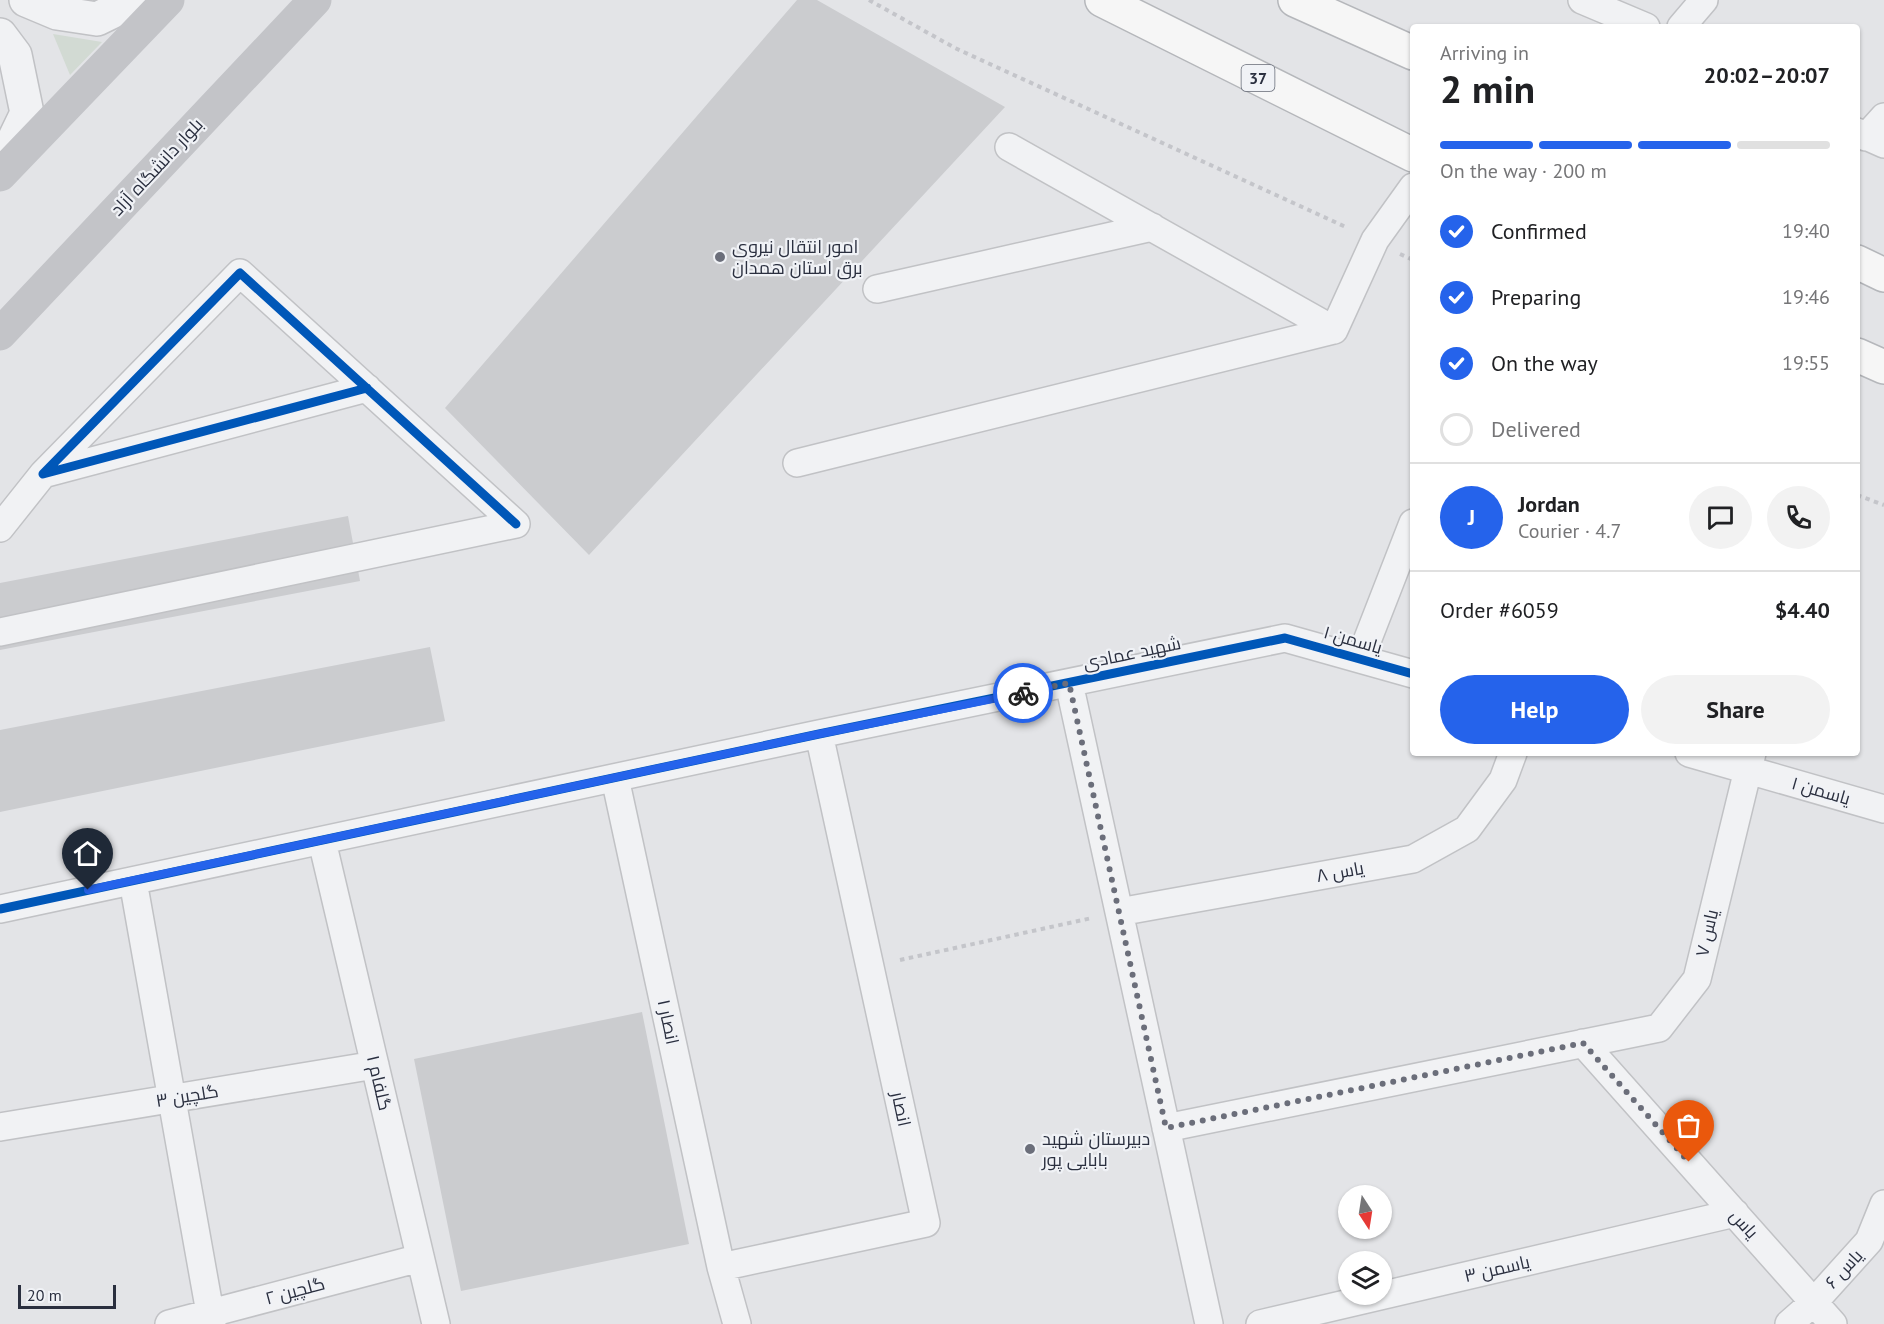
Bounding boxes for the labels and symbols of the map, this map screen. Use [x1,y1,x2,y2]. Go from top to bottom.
road number: 37 [1242,65,1274,91]
street label: بلوار دانشگاه آزاد [105,113,208,220]
place label: امور انتقال نیروی برق استان همدان [732,235,863,280]
marker: امور انتقال نیروی برق استان همدان [713,250,727,264]
street label: یاسمن ۱ [1321,620,1385,659]
street label: شهید عمادی [1081,631,1183,674]
courier [993,663,1053,723]
street label: یاسمن ۱ [1789,771,1853,810]
pin [62,828,113,890]
street label: یاس ۸ [1314,856,1366,887]
street label: یاس ۷ [1690,907,1723,959]
street label: انصار ۱ [653,997,684,1047]
street label: گلفام ۱ [361,1053,397,1113]
street label: گلچین ۳ [154,1079,220,1113]
street label: انصار [886,1088,916,1128]
pin [1663,1100,1714,1162]
place label: دبیرستان شهید بابایی پور [1041,1127,1150,1172]
marker: دبیرستان شهید بابایی پور [1023,1142,1037,1156]
north arrow [1338,1185,1392,1239]
street label: یاس [1725,1204,1764,1243]
street label: یاس ۶ [1820,1244,1868,1293]
street label: یاسمن ۳ [1462,1250,1532,1287]
street label: گلچین ۲ [263,1272,327,1310]
scale bar [18,1282,116,1310]

